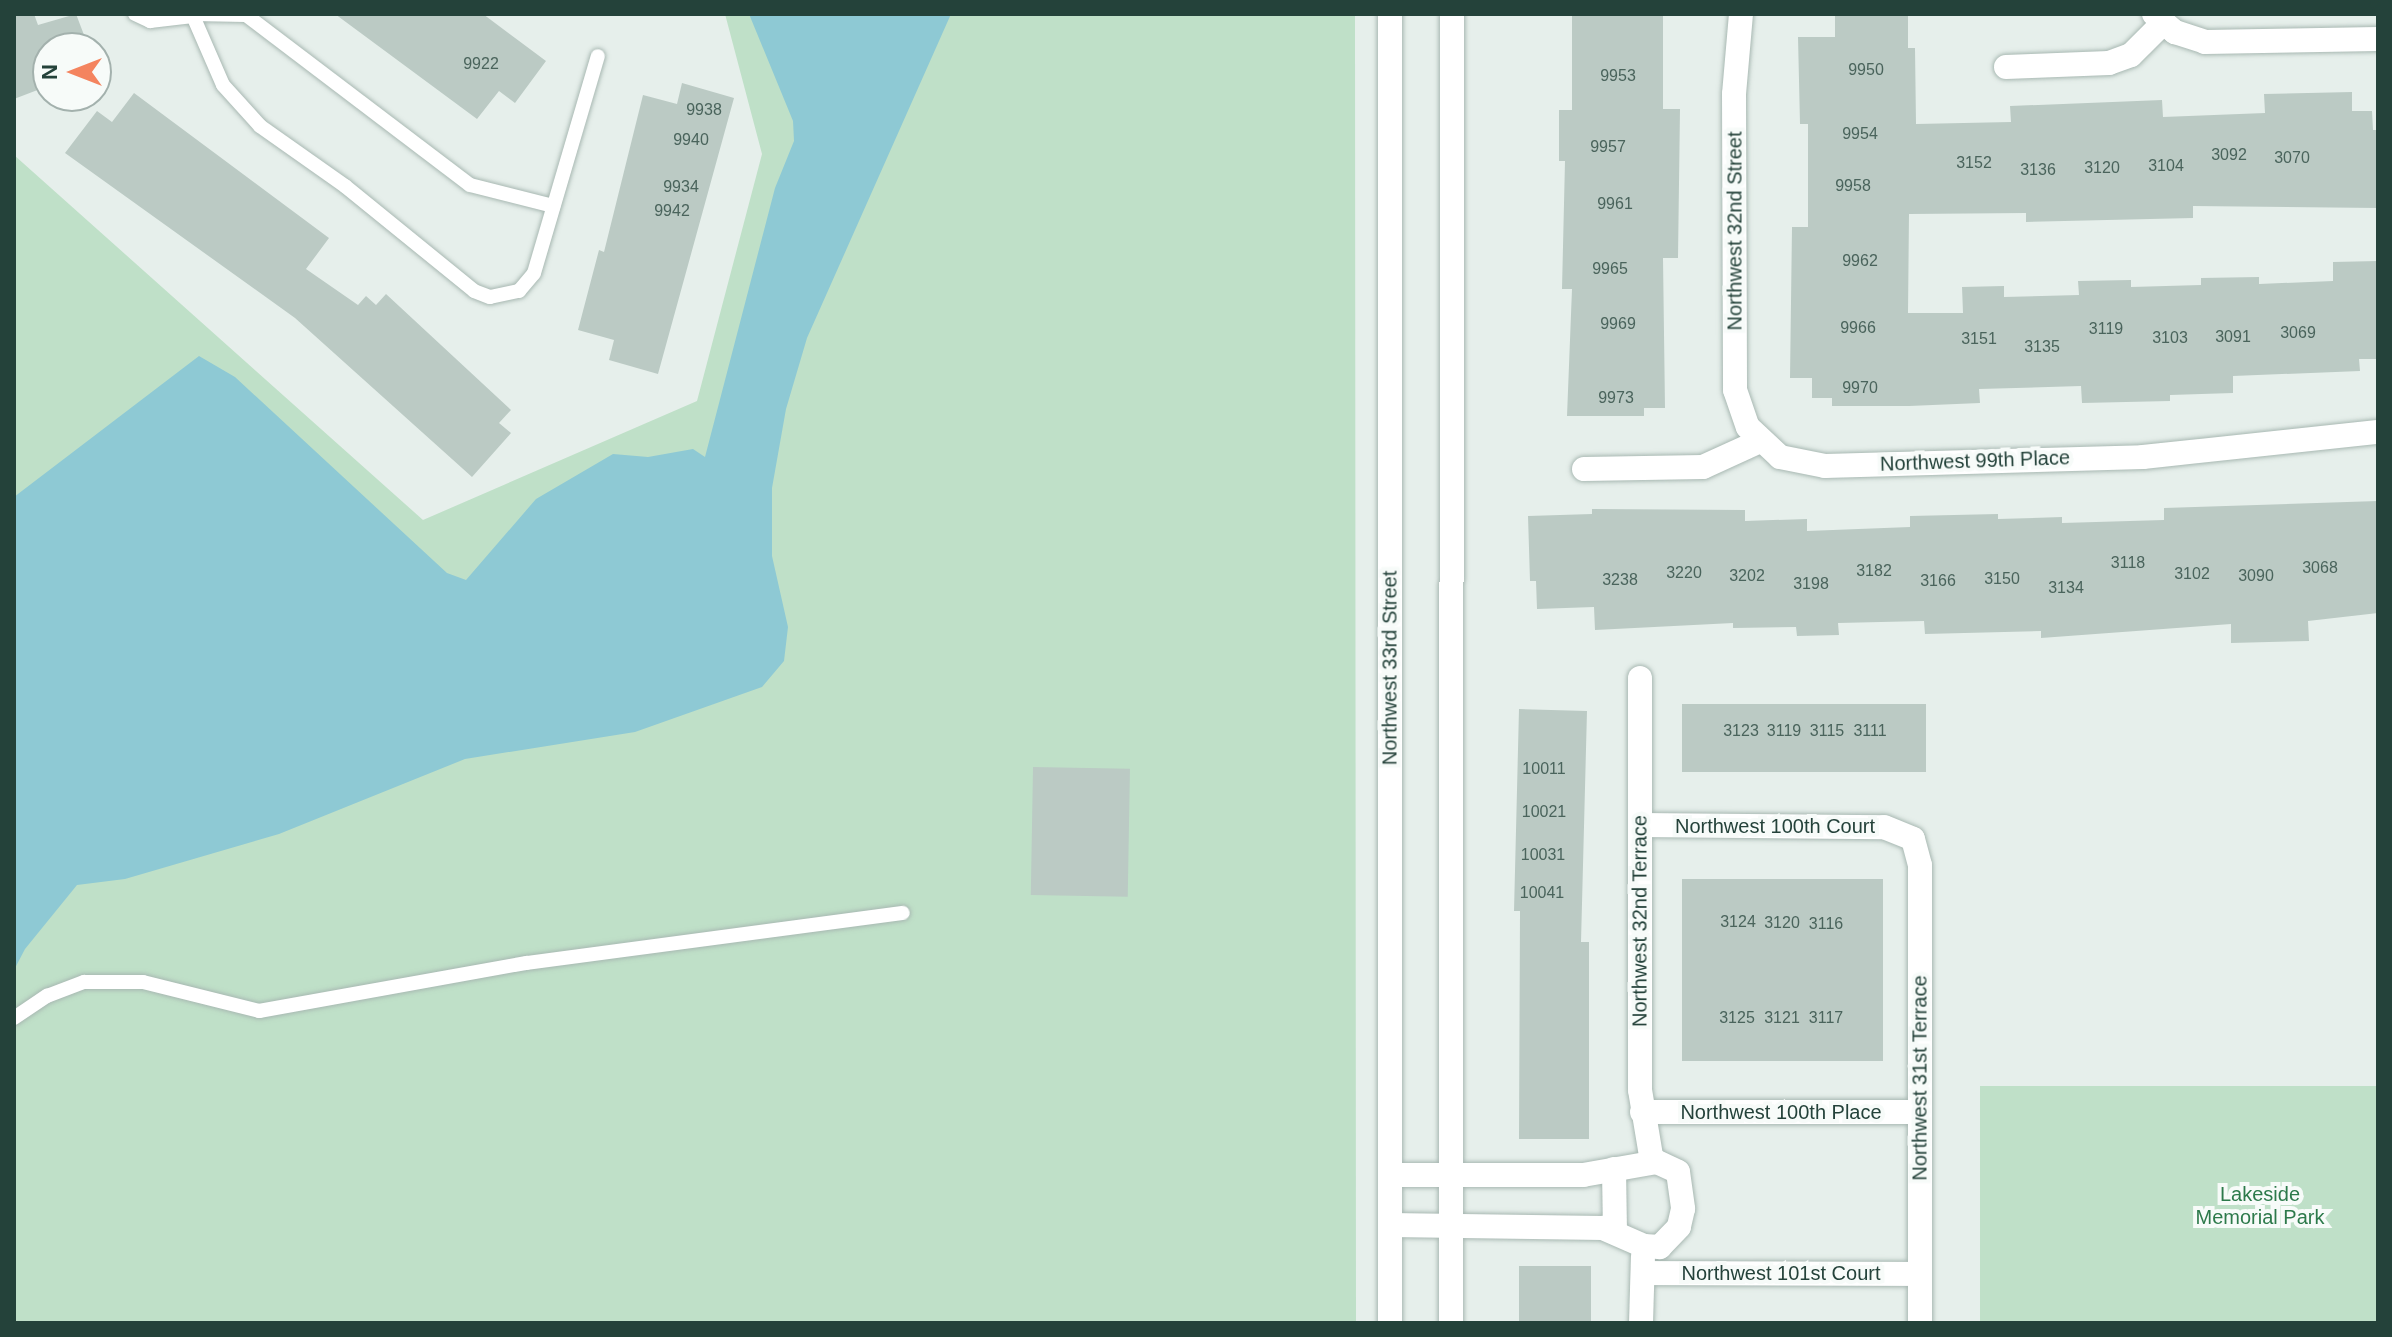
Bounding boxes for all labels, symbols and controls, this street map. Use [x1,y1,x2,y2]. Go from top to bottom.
north arrow [32,32,112,112]
house number: 9922 [463,54,499,74]
house number: 9950 [1848,60,1884,80]
text: N [37,64,62,80]
house number: 9953 [1600,66,1636,86]
house number: 9938 [686,100,722,120]
house number: 9954 [1842,124,1878,144]
house number: 9940 [673,130,709,150]
street label: Northwest 32nd Street [1723,132,1747,330]
house number: 9957 [1590,137,1626,157]
house number: 3092 [2211,145,2247,165]
house number: 3070 [2274,148,2310,168]
house number: 3152 [1956,153,1992,173]
house number: 3104 [2148,156,2184,176]
house number: 3120 [2084,158,2120,178]
house number: 3136 [2020,160,2056,180]
house number: 9958 [1835,176,1871,196]
house number: 9934 [663,177,699,197]
house number: 9961 [1597,194,1633,214]
house number: 9942 [654,201,690,221]
house number: 9962 [1842,251,1878,271]
house number: 9965 [1592,259,1628,279]
house number: 9969 [1600,314,1636,334]
house number: 9966 [1840,318,1876,338]
house number: 3119 [2089,319,2123,339]
house number: 3069 [2280,323,2316,343]
house number: 3091 [2215,327,2251,347]
house number: 3103 [2152,328,2188,348]
house number: 3151 [1961,329,1997,349]
house number: 3135 [2024,337,2060,357]
house number: 9970 [1842,378,1878,398]
house number: 9973 [1598,388,1634,408]
street label: Northwest 99th Place [1880,446,2070,476]
house number: 3118 [2111,553,2145,573]
house number: 3068 [2302,558,2338,578]
house number: 3182 [1856,561,1892,581]
house number: 3220 [1666,563,1702,583]
house number: 3102 [2174,564,2210,584]
house number: 3202 [1729,566,1765,586]
house number: 3090 [2238,566,2274,586]
house number: 3150 [1984,569,2020,589]
house number: 3238 [1602,570,1638,590]
street label: Northwest 33rd Street [1378,571,1402,765]
house number: 3166 [1920,571,1956,591]
house number: 3198 [1793,574,1829,594]
house number: 3134 [2048,578,2084,598]
house number: 3123 [1723,721,1759,741]
house number: 3119 [1767,721,1801,741]
house number: 3115 [1810,721,1844,741]
house number: 3111 [1853,721,1887,741]
house number: 10011 [1522,759,1566,779]
house number: 10021 [1522,802,1566,822]
street label: Northwest 100th Court [1675,814,1875,838]
street label: Northwest 32nd Terrace [1628,815,1652,1027]
house number: 10031 [1521,845,1565,865]
house number: 10041 [1520,883,1564,903]
house number: 3124 [1720,912,1756,932]
house number: 3120 [1764,913,1800,933]
house number: 3116 [1809,914,1843,934]
street label: Northwest 31st Terrace [1908,975,1932,1181]
house number: 3125 [1719,1008,1755,1028]
house number: 3121 [1764,1008,1800,1028]
house number: 3117 [1809,1008,1843,1028]
street label: Northwest 100th Place [1680,1100,1882,1124]
park label: Lakeside Memorial Park [2196,1183,2324,1230]
street label: Northwest 101st Court [1682,1261,1880,1285]

